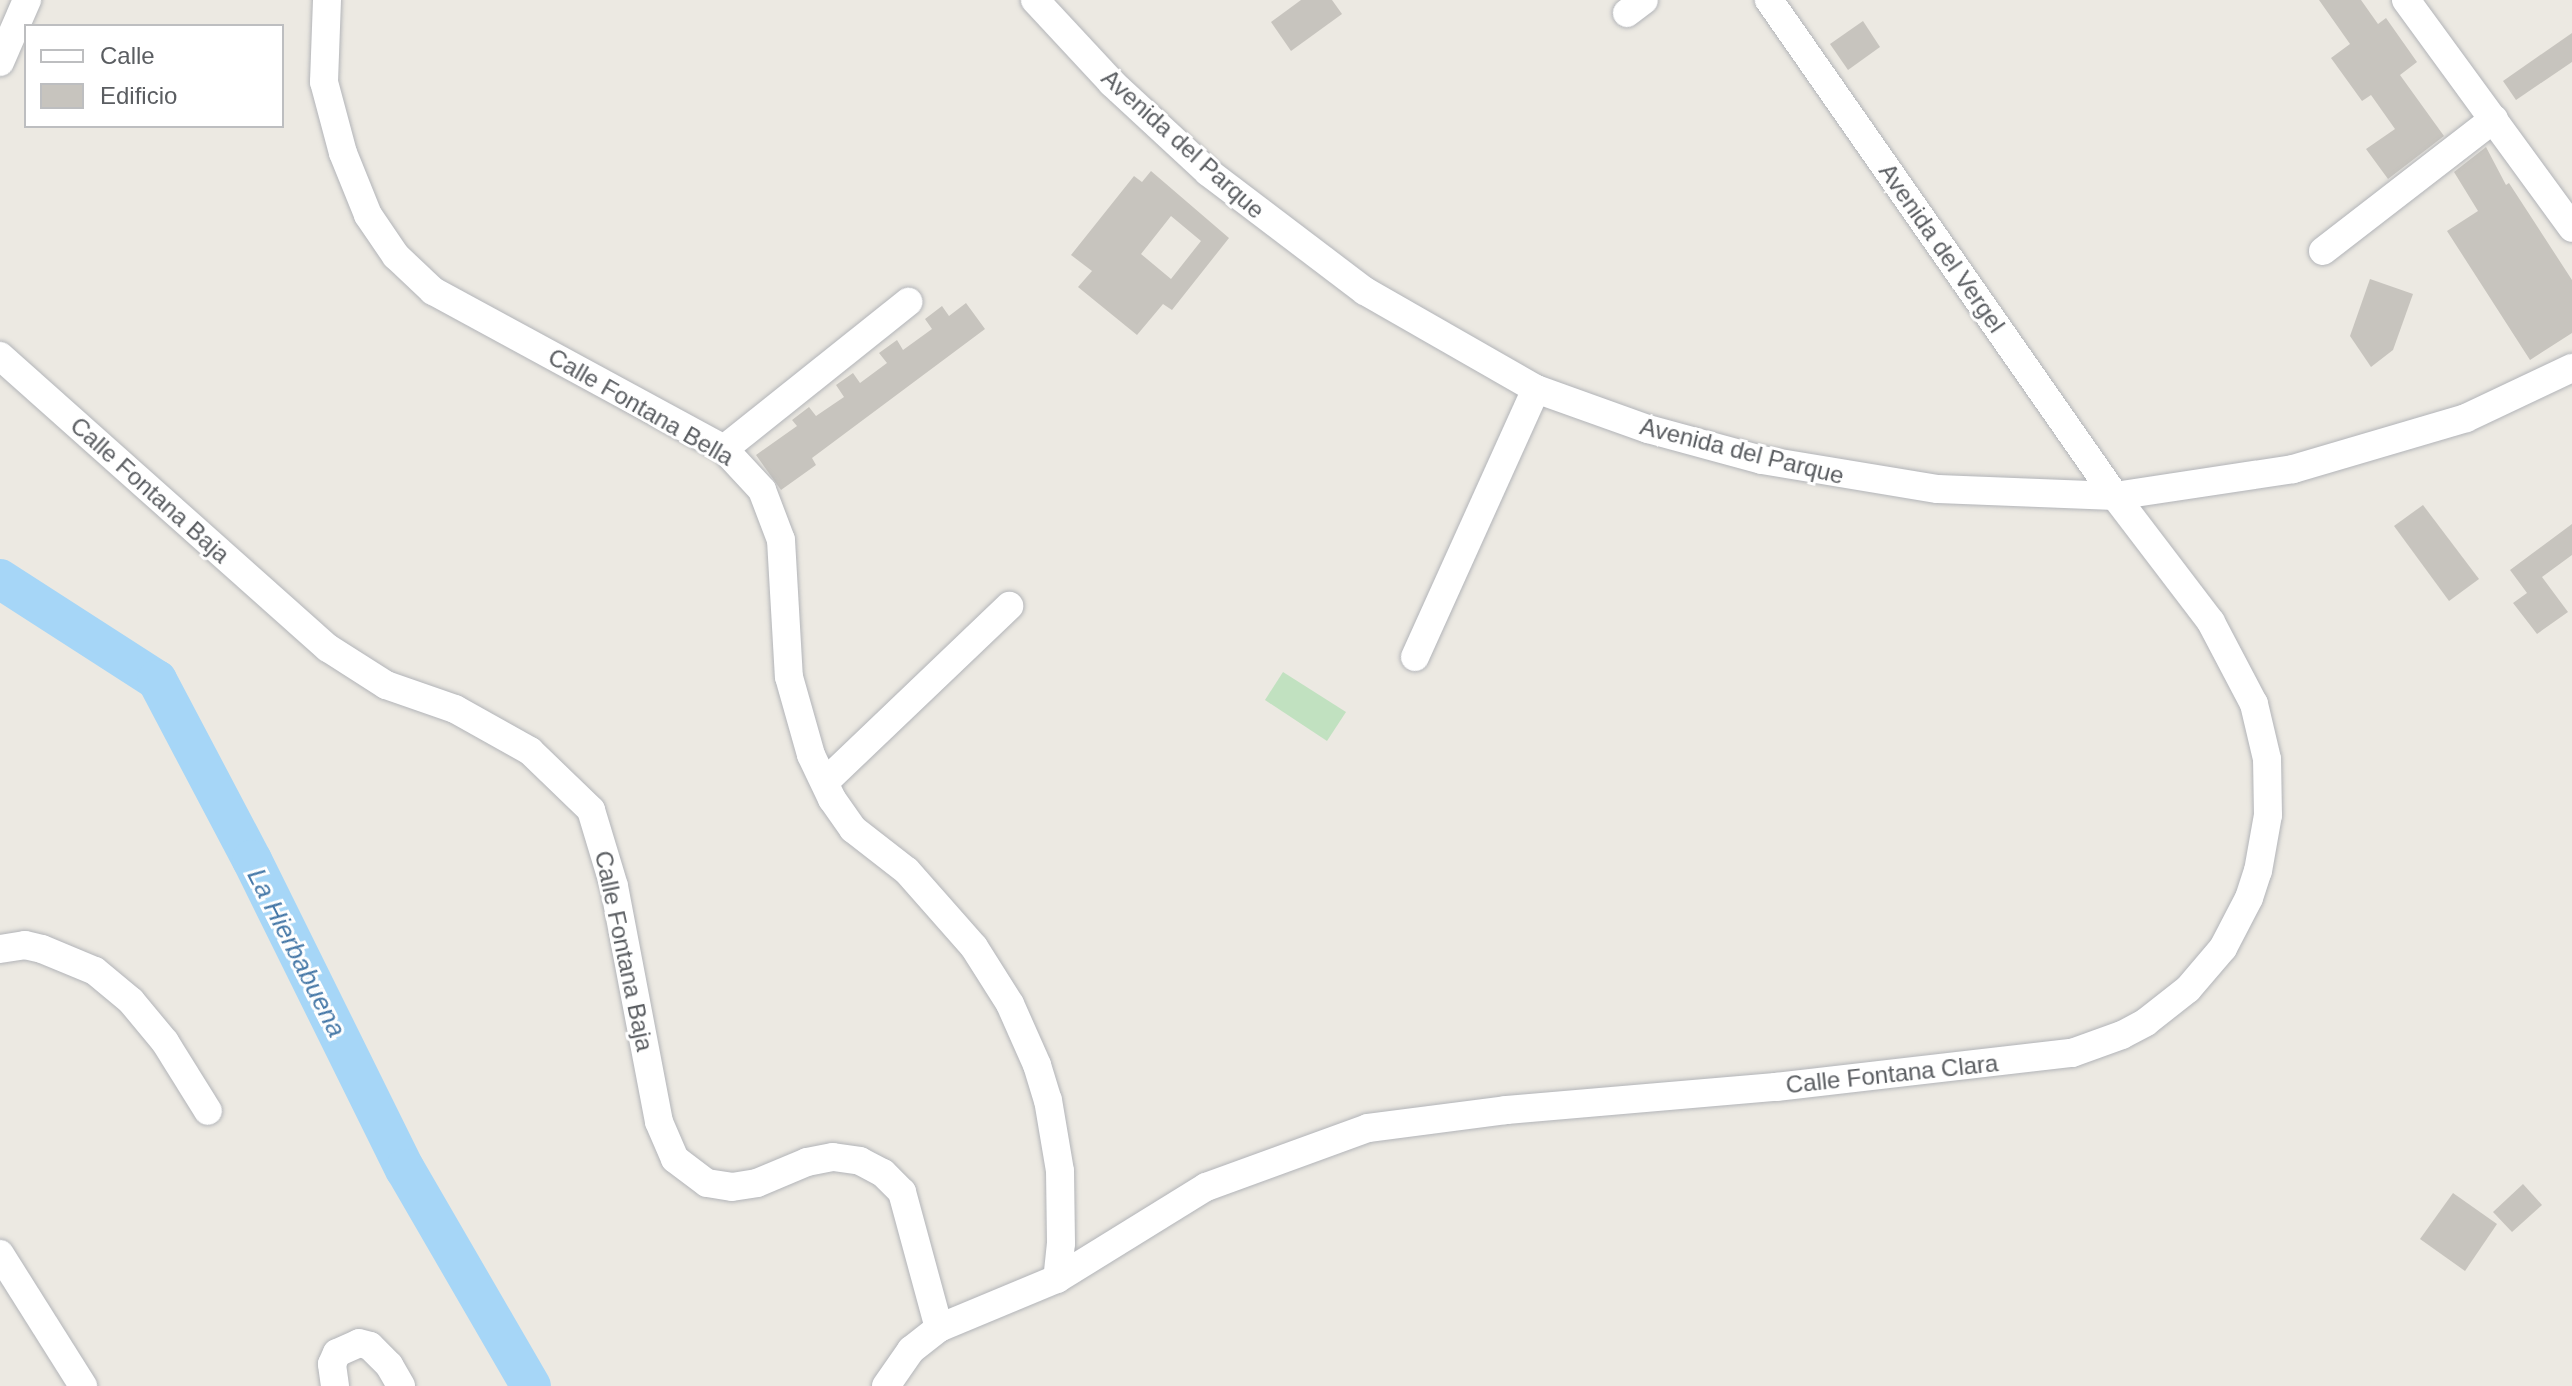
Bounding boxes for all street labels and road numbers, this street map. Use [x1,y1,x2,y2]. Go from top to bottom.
street label: Avenida del Parque [1096,63,1270,225]
street label: Avenida del Vergel [1873,158,2011,338]
street label: Calle Fontana Bella [543,342,739,472]
street label: Calle Fontana Baja [65,411,235,569]
street label: Avenida del Parque [1637,412,1847,490]
street label: Calle Fontana Baja [589,848,659,1054]
street label: Calle Fontana Clara [1784,1049,2000,1099]

